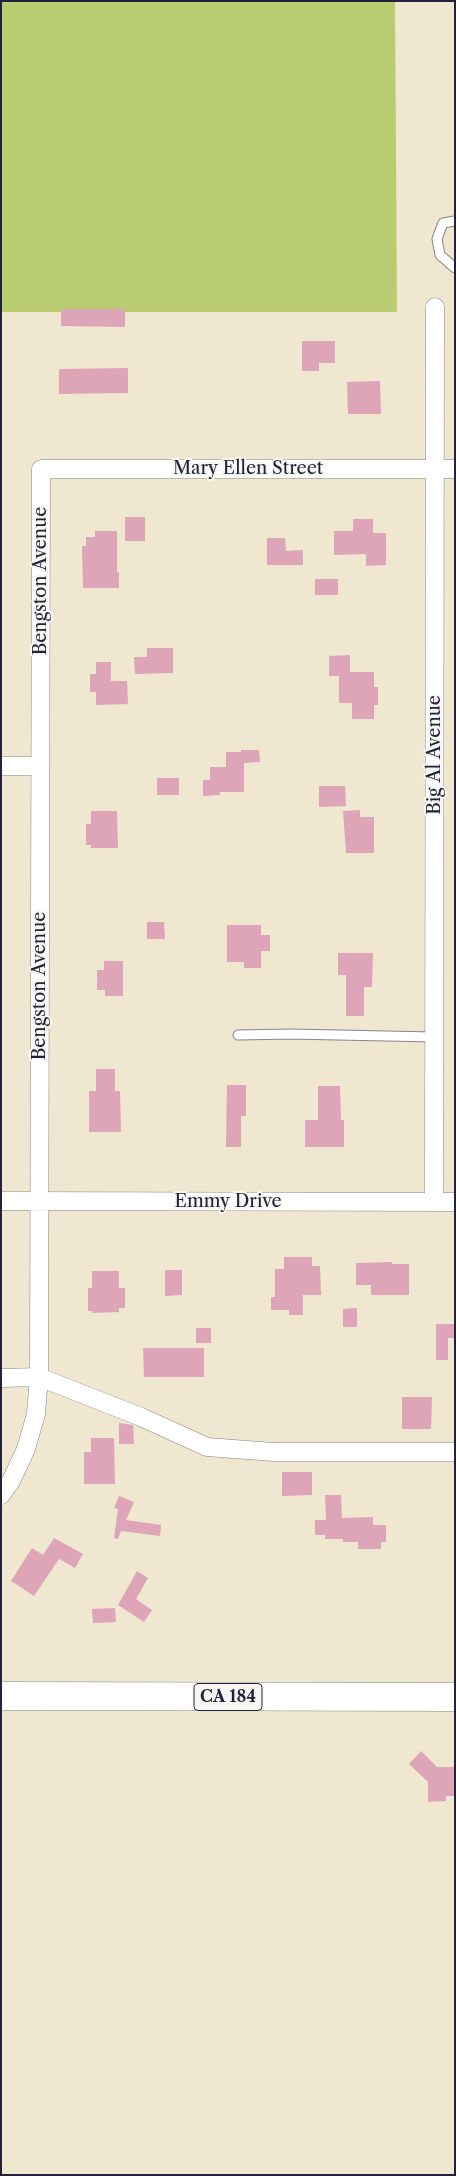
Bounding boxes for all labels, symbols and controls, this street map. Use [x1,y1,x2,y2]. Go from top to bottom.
street label: Mary Ellen Street [173,458,323,480]
street label: Bengston Avenue [30,507,52,655]
street label: Big Al Avenue [424,695,446,815]
street label: Bengston Avenue [29,912,51,1060]
street label: Emmy Drive [174,1191,282,1213]
road number: CA 184 [194,1684,262,1710]

